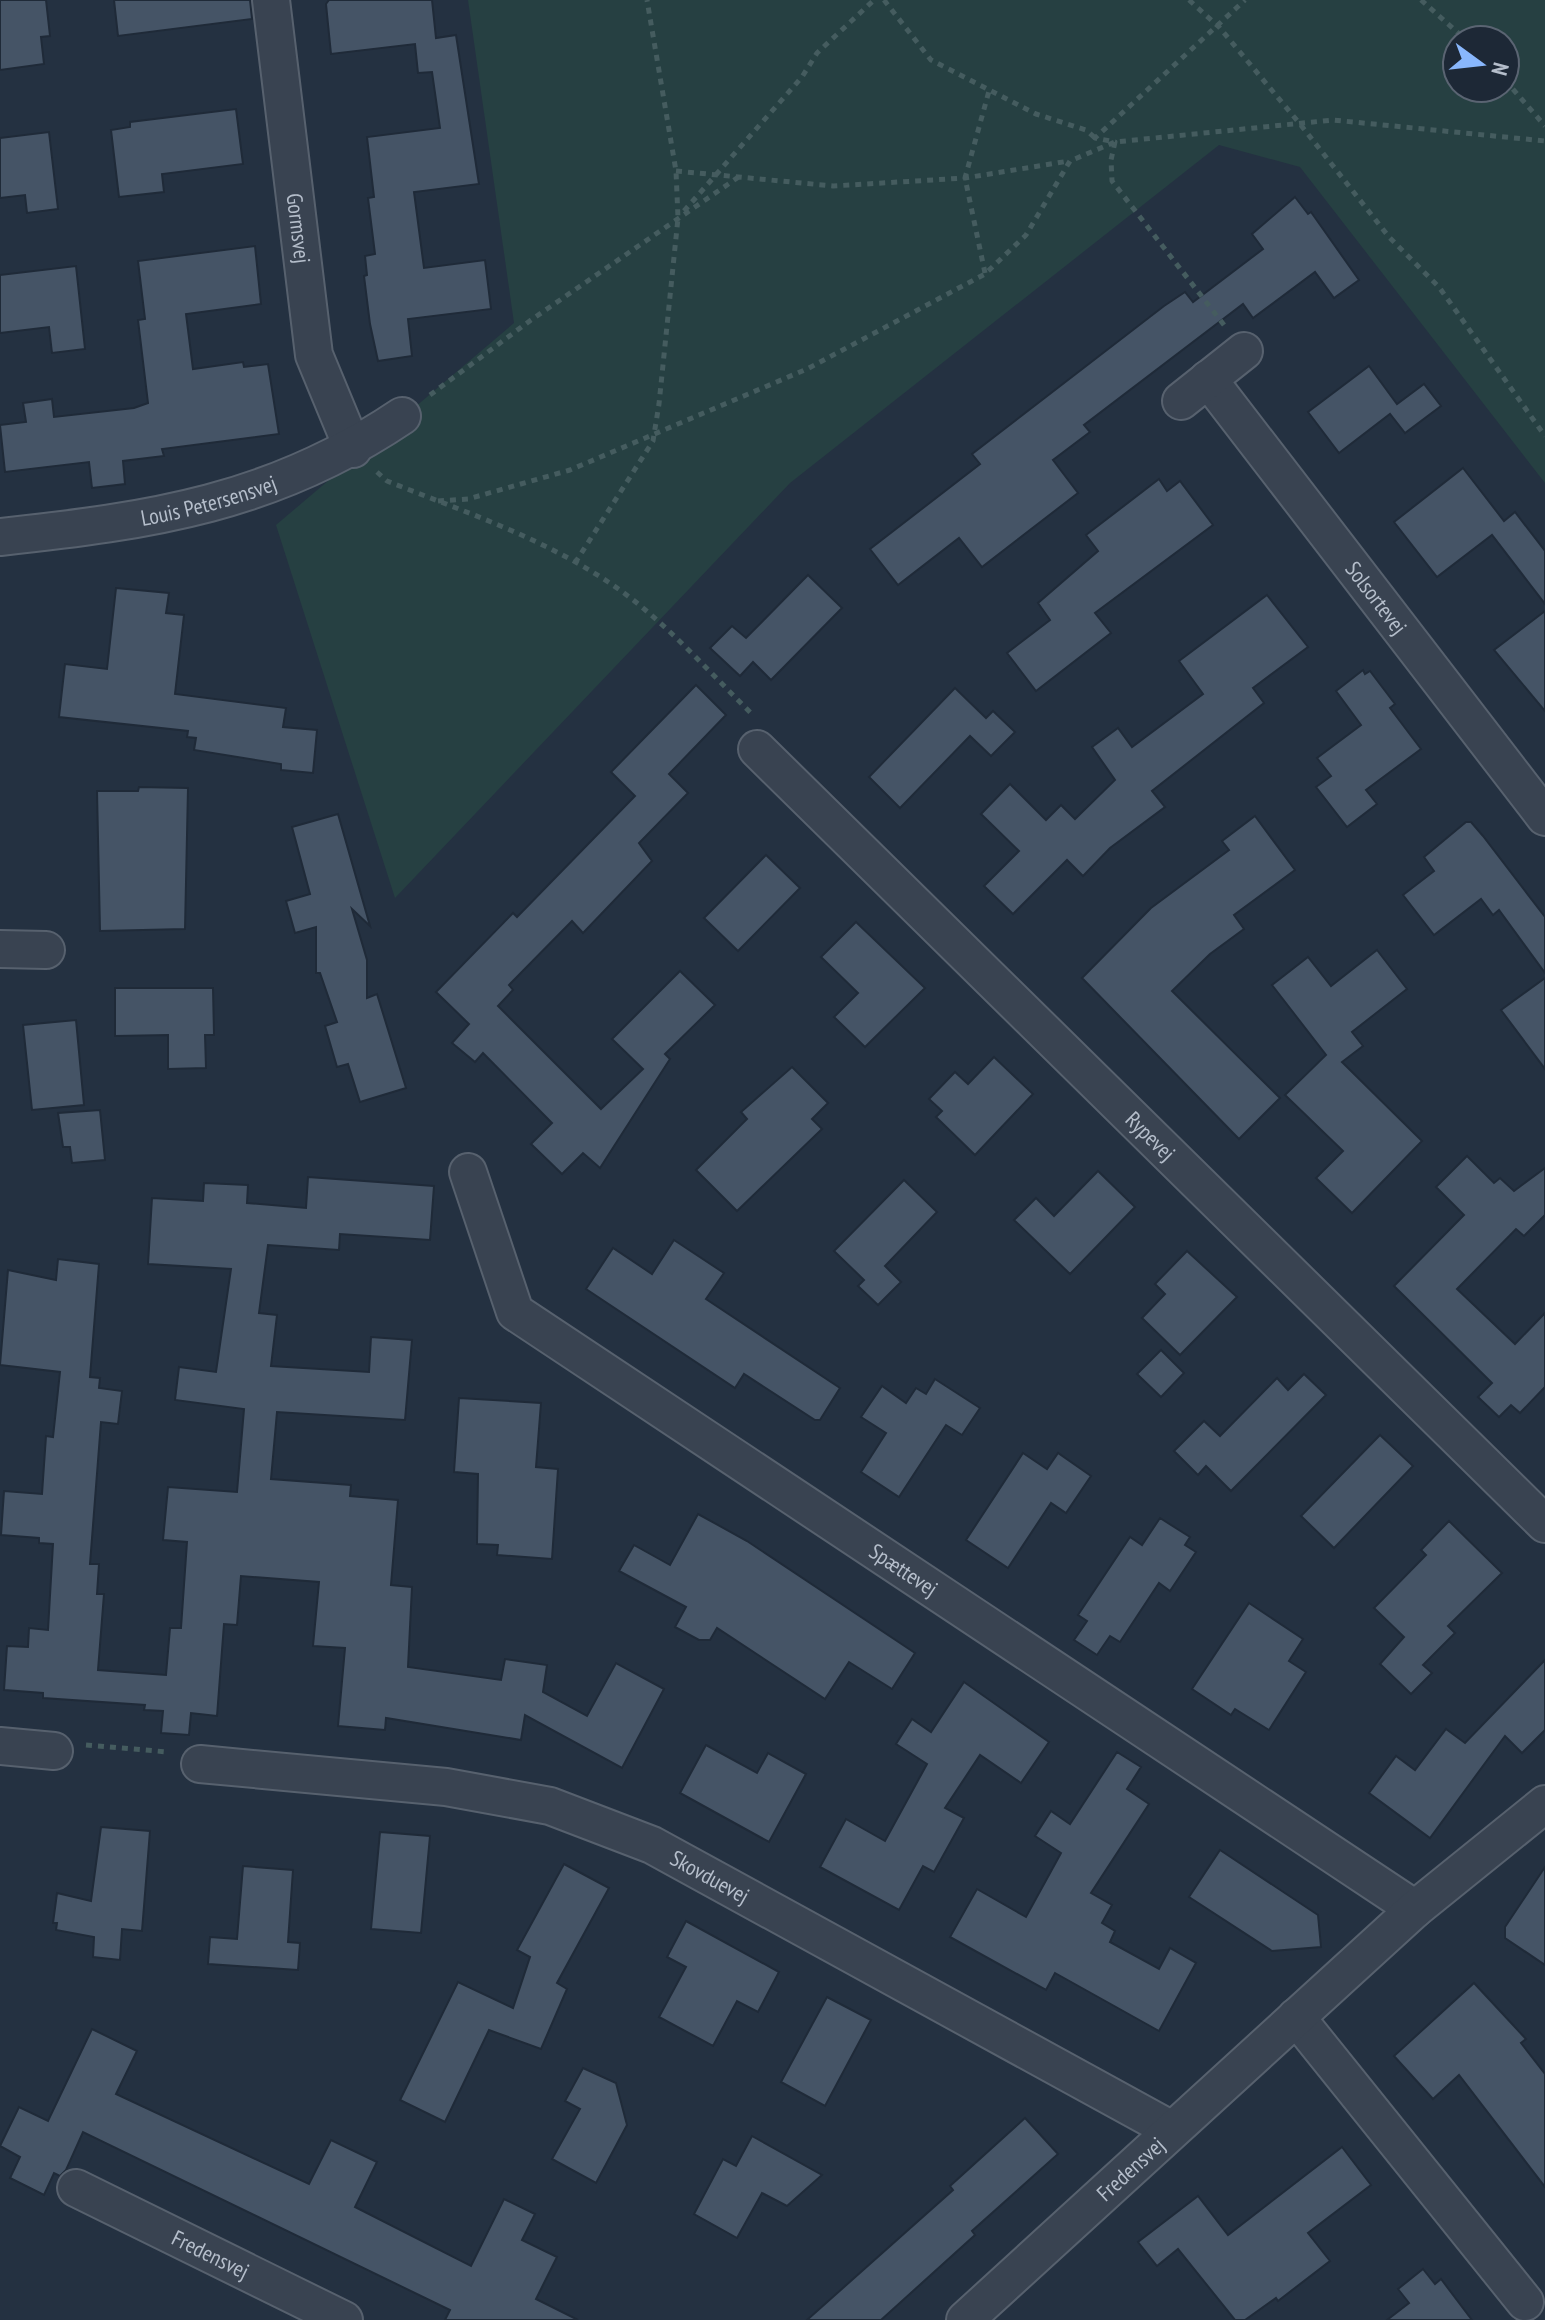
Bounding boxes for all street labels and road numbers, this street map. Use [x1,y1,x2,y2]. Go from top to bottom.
street label: Gormsvej [281,192,317,265]
street label: Louis Petersensvej [139,469,280,532]
street label: Solsortevej [1339,556,1413,640]
street label: Rypevej [1120,1105,1181,1167]
street label: Spættevej [864,1537,943,1602]
street label: Skovduevej [666,1844,754,1910]
street label: Fredensvej [1091,2131,1170,2207]
street label: Fredensvej [167,2224,254,2285]

